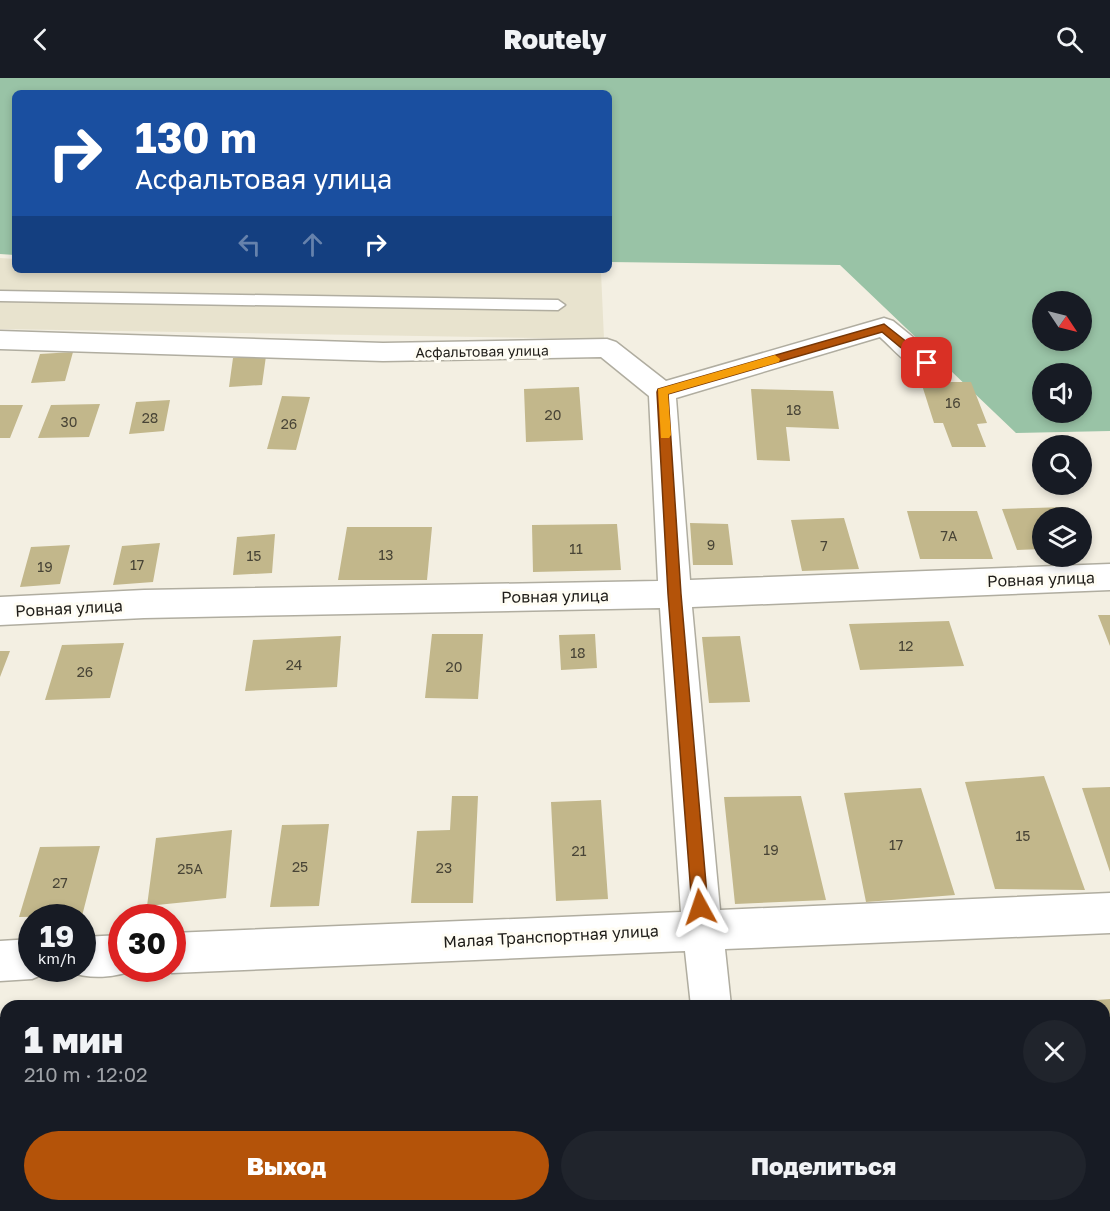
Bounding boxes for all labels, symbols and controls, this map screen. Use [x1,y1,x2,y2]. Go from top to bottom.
icon: back [24,23,57,56]
text: Routely [503,23,607,55]
icon: search [1053,23,1086,56]
text: 130 m [135,112,257,162]
icon: right [36,114,114,192]
text: Асфальтовая улица [135,163,392,195]
icon: left [233,228,266,261]
icon: ahead [296,228,329,261]
icon: right [359,228,392,261]
north arrow [1032,291,1092,351]
map controls [1032,291,1092,567]
pin [901,337,952,388]
street label: Асфальтовая улица [415,341,549,361]
icon: arrive [910,346,943,379]
button: sound [1032,363,1092,423]
house number: 16 [945,394,961,411]
house number: 18 [786,401,802,418]
house number: 20 [545,406,561,423]
house number: 28 [142,409,158,426]
house number: 30 [61,413,77,430]
house number: 26 [281,415,297,432]
button: search [1032,435,1092,495]
button: layers [1032,507,1092,567]
house number: 7А [941,527,958,544]
house number: 9 [707,536,715,553]
house number: 7 [820,537,828,554]
house number: 11 [569,540,583,557]
house number: 13 [379,546,393,563]
house number: 15 [247,547,261,564]
house number: 17 [130,556,144,573]
house number: 19 [37,558,53,575]
street label: Ровная улица [987,567,1095,591]
street label: Ровная улица [501,585,609,607]
street label: Ровная улица [15,595,123,621]
house number: 12 [899,637,913,654]
house number: 18 [570,644,586,661]
house number: 24 [286,656,302,673]
house number: 20 [446,658,462,675]
house number: 26 [77,663,93,680]
house number: 15 [1016,827,1030,844]
house number: 17 [889,836,903,853]
house number: 19 [763,841,779,858]
house number: 21 [572,842,587,859]
house number: 25 [292,858,308,875]
house number: 23 [436,859,452,876]
house number: 25А [177,860,203,877]
house number: 27 [52,874,68,891]
position arrow [668,875,732,939]
speed limit sign: 30 [108,904,186,982]
text: 19 [40,918,74,954]
street label: Малая Транспортная улица [443,920,659,952]
text: km/h [38,949,76,967]
text: 1 мин [24,1018,123,1061]
button: close [1023,1020,1086,1083]
text: 210 m · 12:02 [24,1062,148,1086]
button: Выход [24,1131,549,1200]
button: Поделиться [561,1131,1086,1200]

